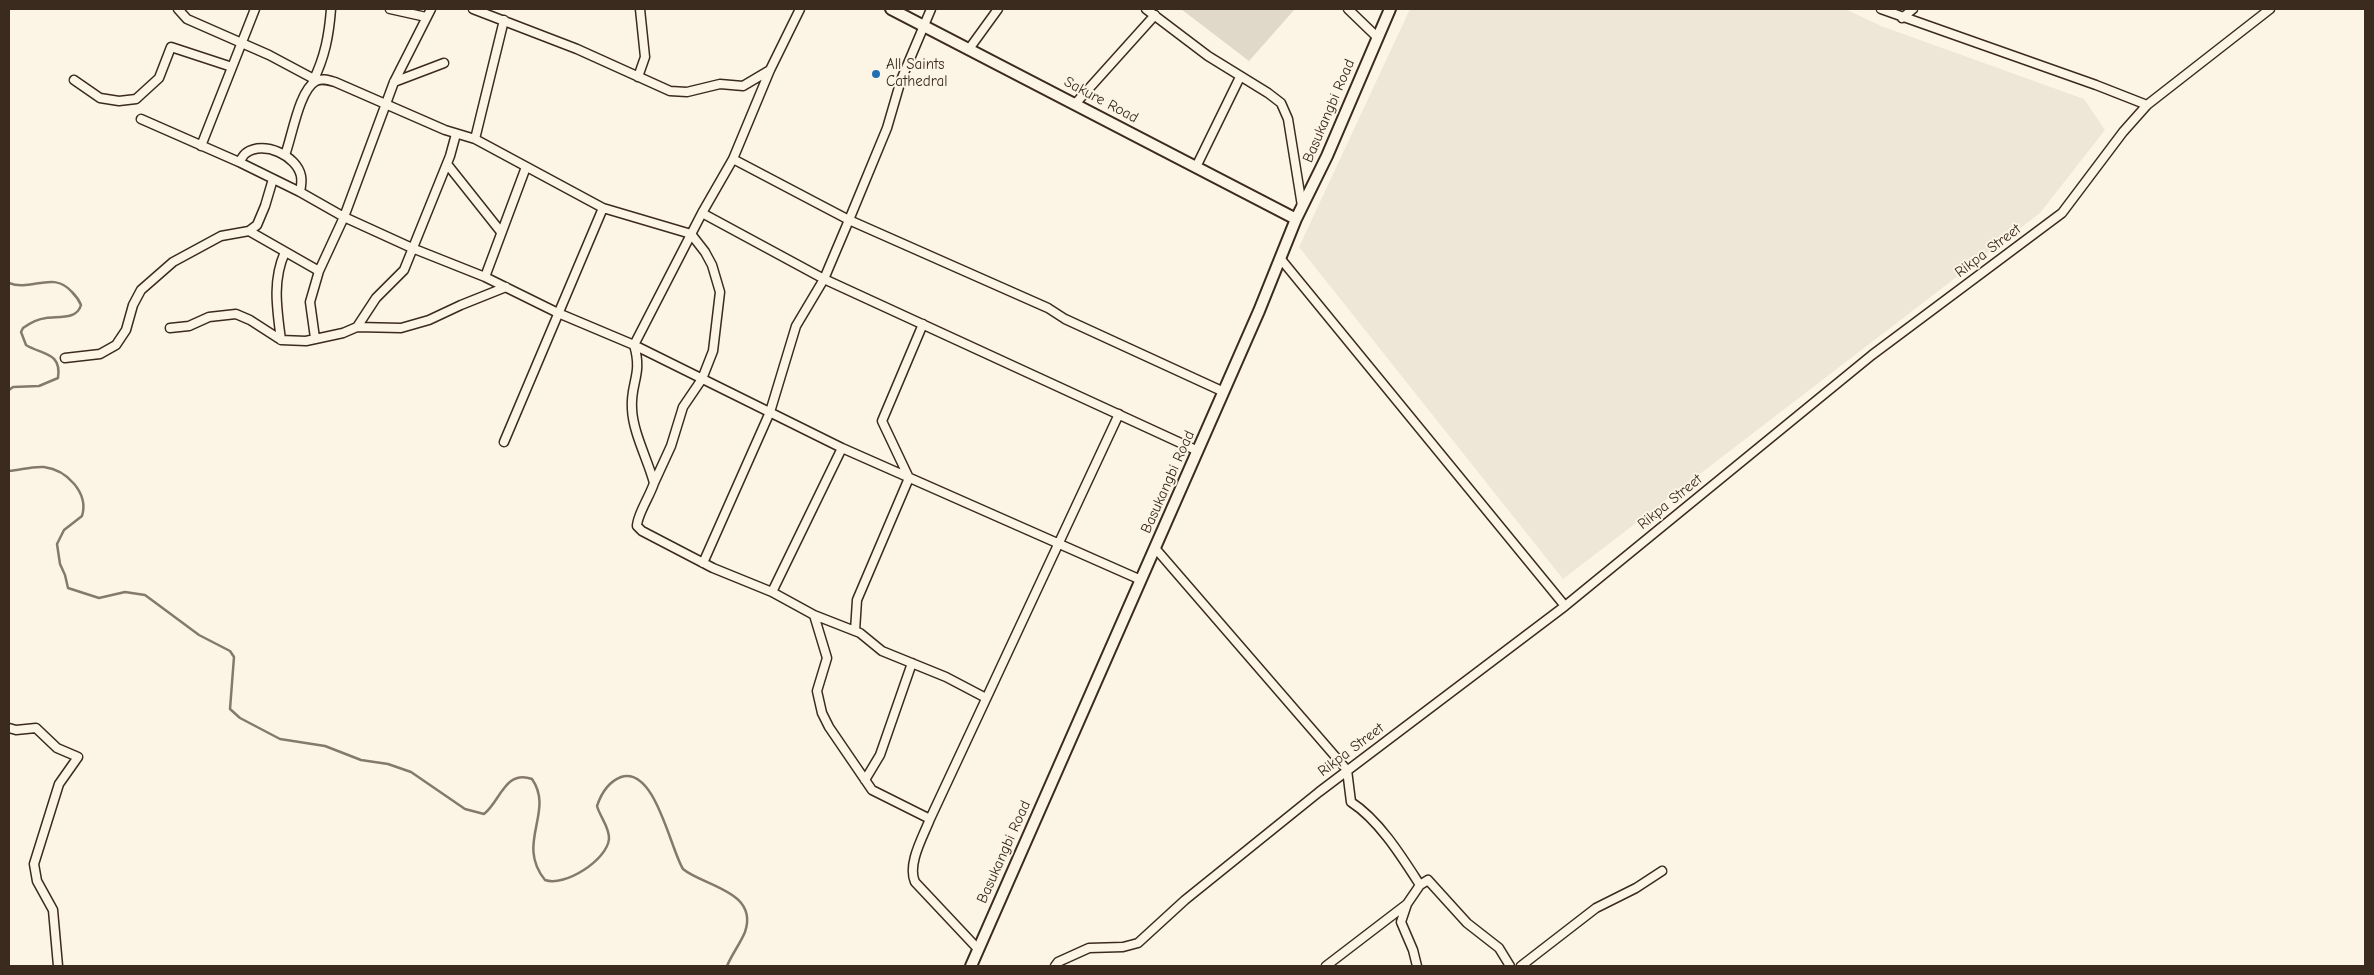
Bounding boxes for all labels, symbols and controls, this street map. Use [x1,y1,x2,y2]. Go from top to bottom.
place label: All Saints Cathedral [886,56,947,91]
street label: Basukangbi Road [1299,57,1359,165]
marker: All Saints Cathedral [870,68,882,80]
street label: Sakure Road [1061,73,1141,127]
street label: Rikpa Street [1951,220,2025,282]
street label: Basukangbi Road [1137,428,1199,536]
street label: Rikpa Street [1634,470,1706,534]
street label: Rikpa Street [1314,719,1388,781]
street label: Basukangbi Road [973,798,1035,906]

